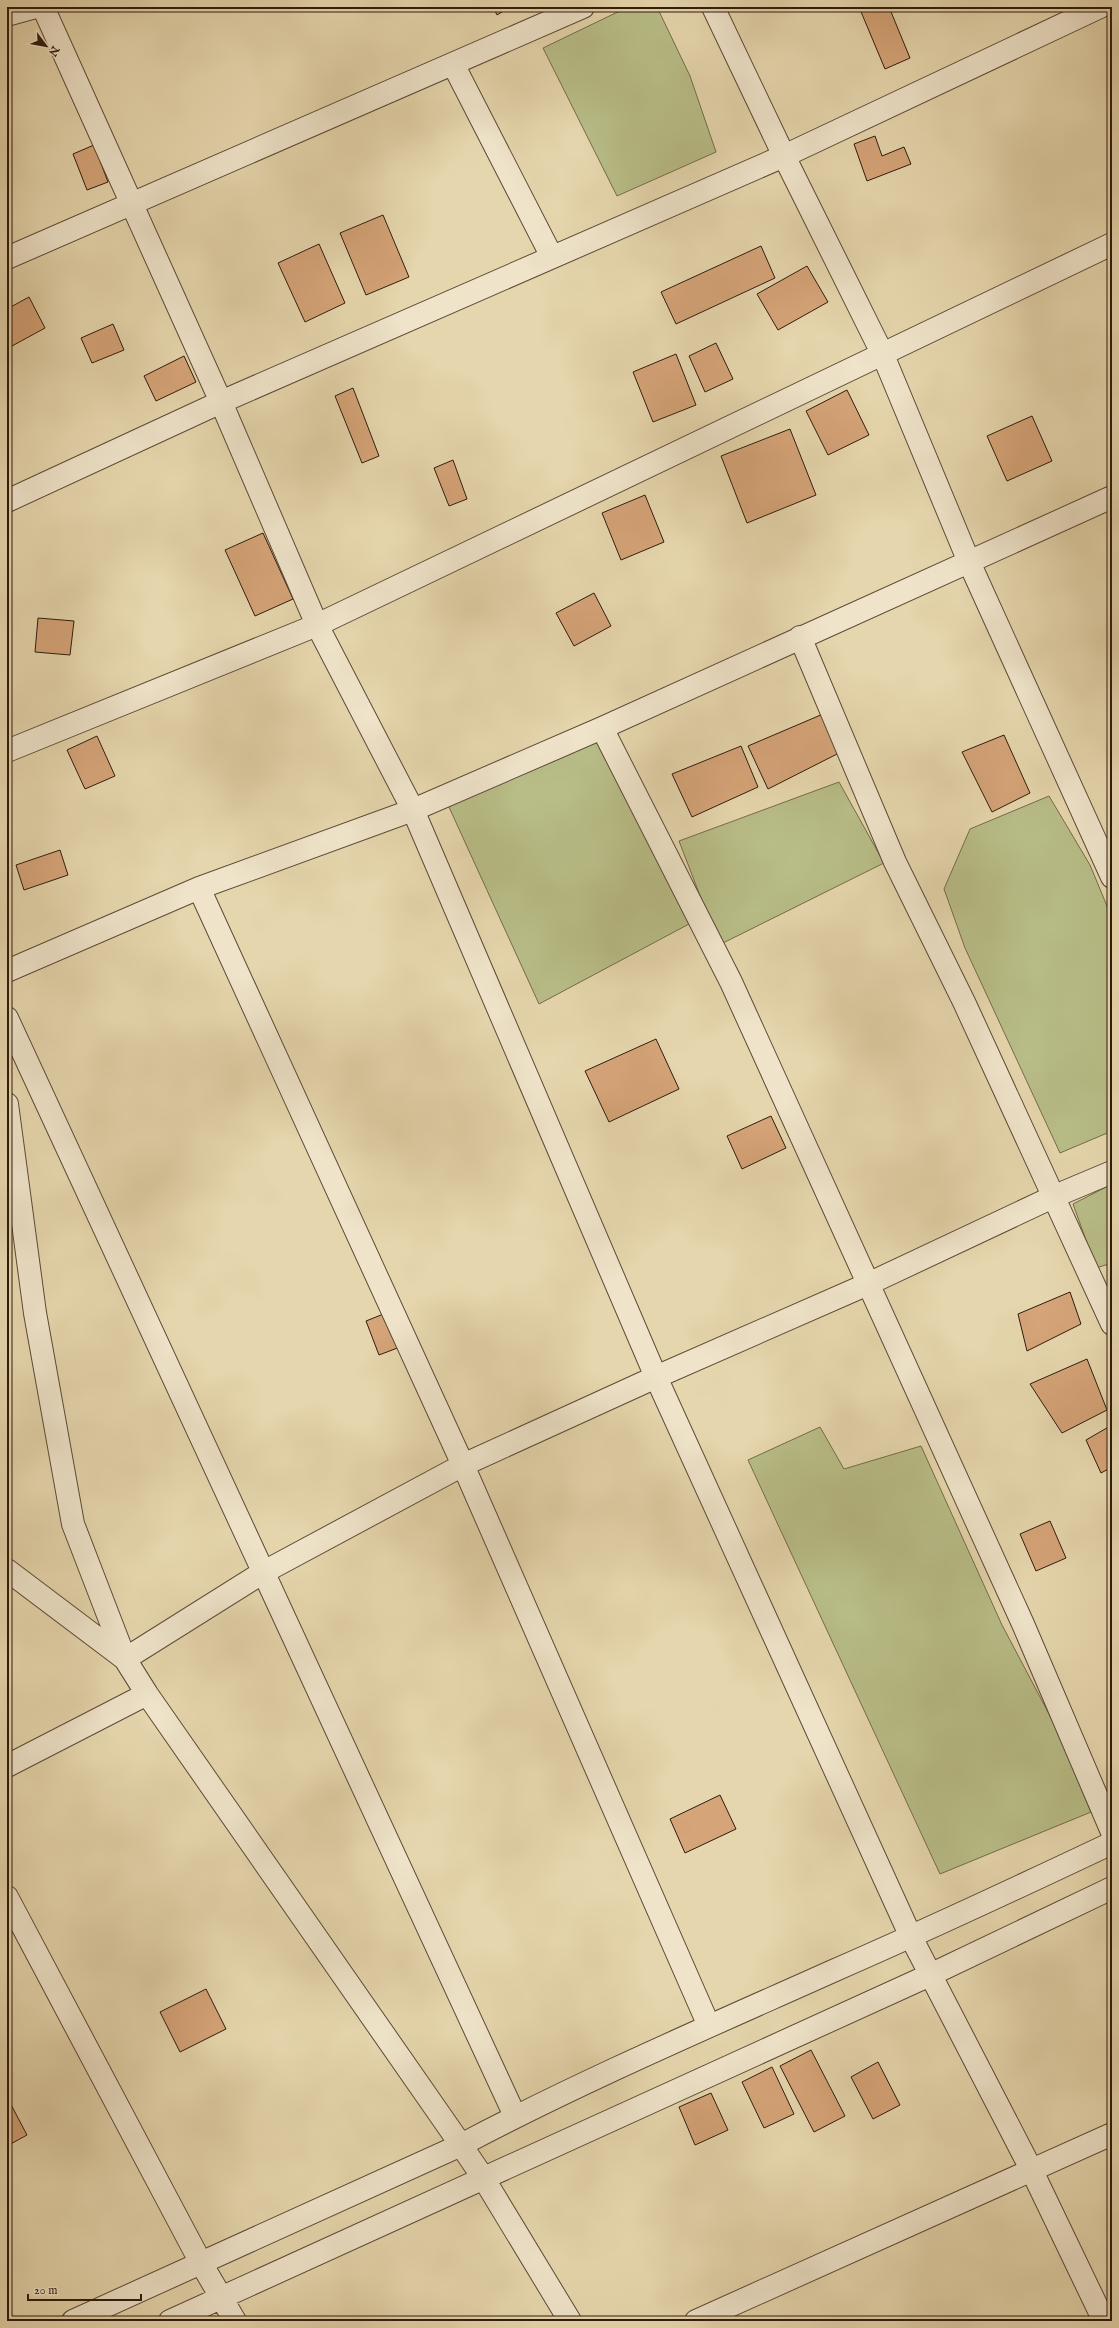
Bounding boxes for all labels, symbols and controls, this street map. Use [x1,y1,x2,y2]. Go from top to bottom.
north arrow [26,26,66,66]
text: N [45,42,63,59]
scale bar [28,2276,141,2302]
text: 20 m [34,2283,57,2298]

